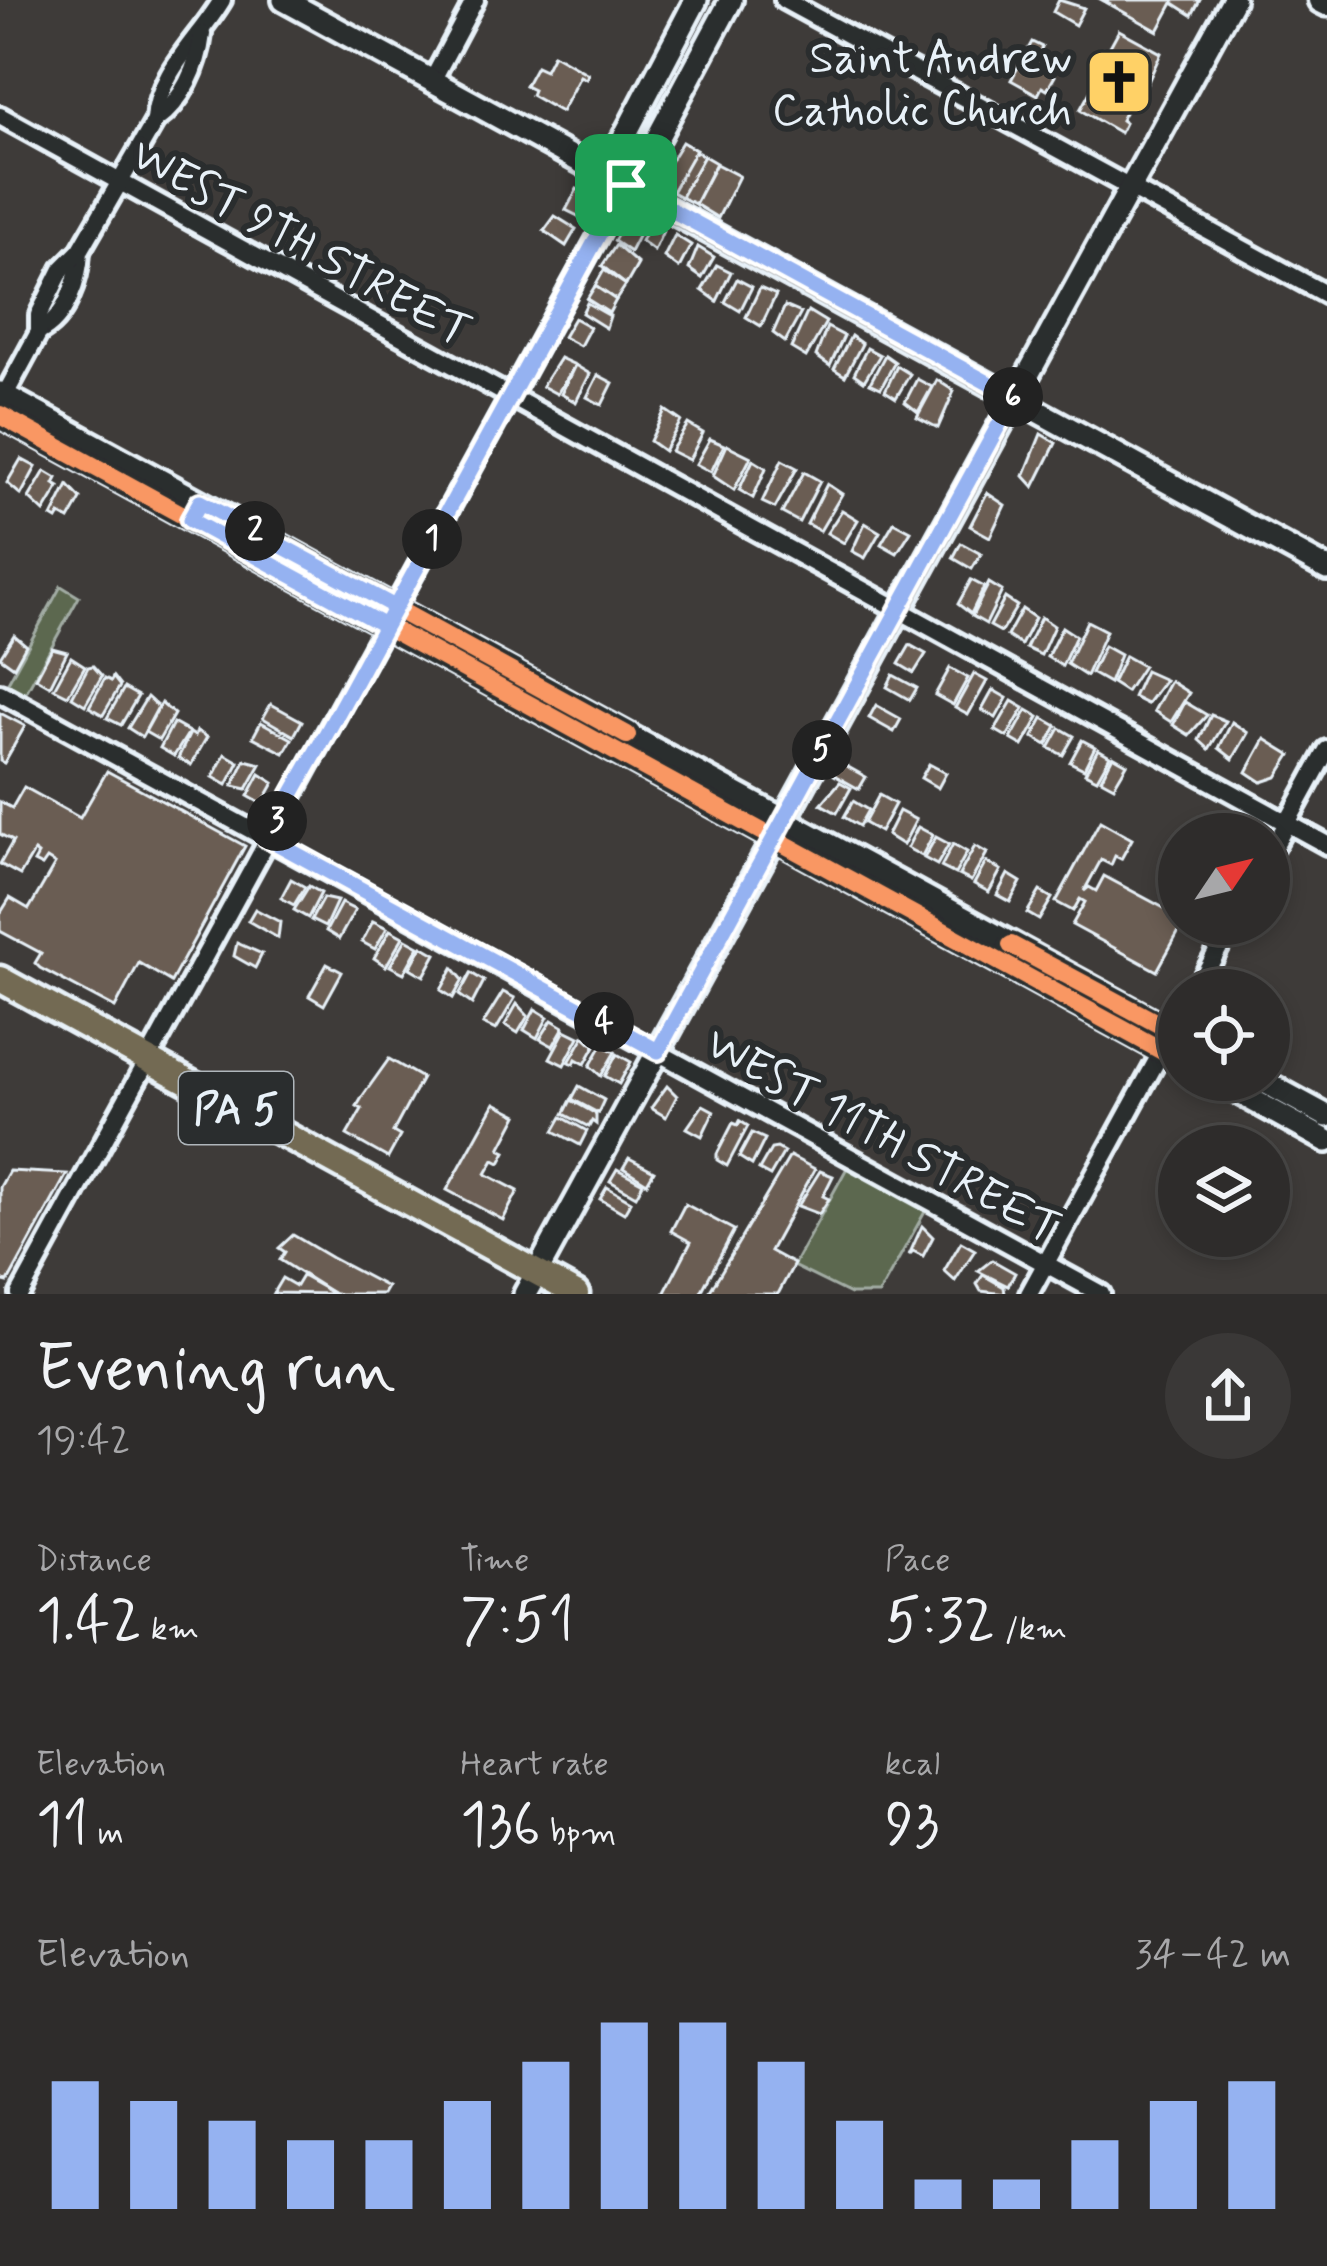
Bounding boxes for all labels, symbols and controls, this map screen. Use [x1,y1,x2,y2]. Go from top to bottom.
place label: Saint Andrew Catholic Church [772,30,1072,141]
church icon: Saint Andrew Catholic Church [1084,47,1154,117]
street label: WEST 9TH STREET [120,126,481,362]
pin [575,134,677,236]
icon: arrive [593,152,659,218]
pin: 6 [983,367,1043,427]
text: 6 [1005,375,1021,419]
pin: 2 [225,501,285,561]
text: 2 [247,509,263,553]
pin: 1 [402,509,462,569]
text: 1 [425,517,439,561]
pin: 5 [792,720,852,780]
text: 5 [812,728,832,772]
pin: 3 [247,791,307,851]
text: 3 [270,799,284,843]
north arrow [1158,813,1290,945]
map controls [1158,813,1290,1257]
button: locate [1158,969,1290,1101]
pin: 4 [574,992,634,1052]
text: 4 [594,1000,614,1044]
street label: WEST 11TH STREET [694,1015,1070,1259]
road number: PA 5 [179,1072,293,1144]
button: layers [1158,1125,1290,1257]
text: Evening run [36,1328,396,1414]
button: share [1165,1333,1291,1459]
text: 19:42 [36,1416,130,1467]
text: Distance [36,1539,152,1583]
text: Time [460,1539,529,1583]
text: Pace [885,1539,950,1583]
text: 1.42 [36,1583,142,1662]
text: 7:51 [460,1583,575,1662]
text: 5:32 [885,1583,995,1662]
text: km [142,1608,199,1652]
text: /km [995,1608,1067,1652]
text: Elevation [36,1743,166,1787]
text: Heart rate [460,1743,609,1787]
text: kcal [885,1743,940,1787]
text: 11 [36,1787,89,1866]
text: 136 [460,1787,541,1866]
text: 93 [885,1787,940,1866]
text: m [89,1812,124,1856]
text: bpm [541,1812,616,1856]
text: Elevation [36,1930,190,1981]
text: 34–42 m [1135,1930,1291,1981]

